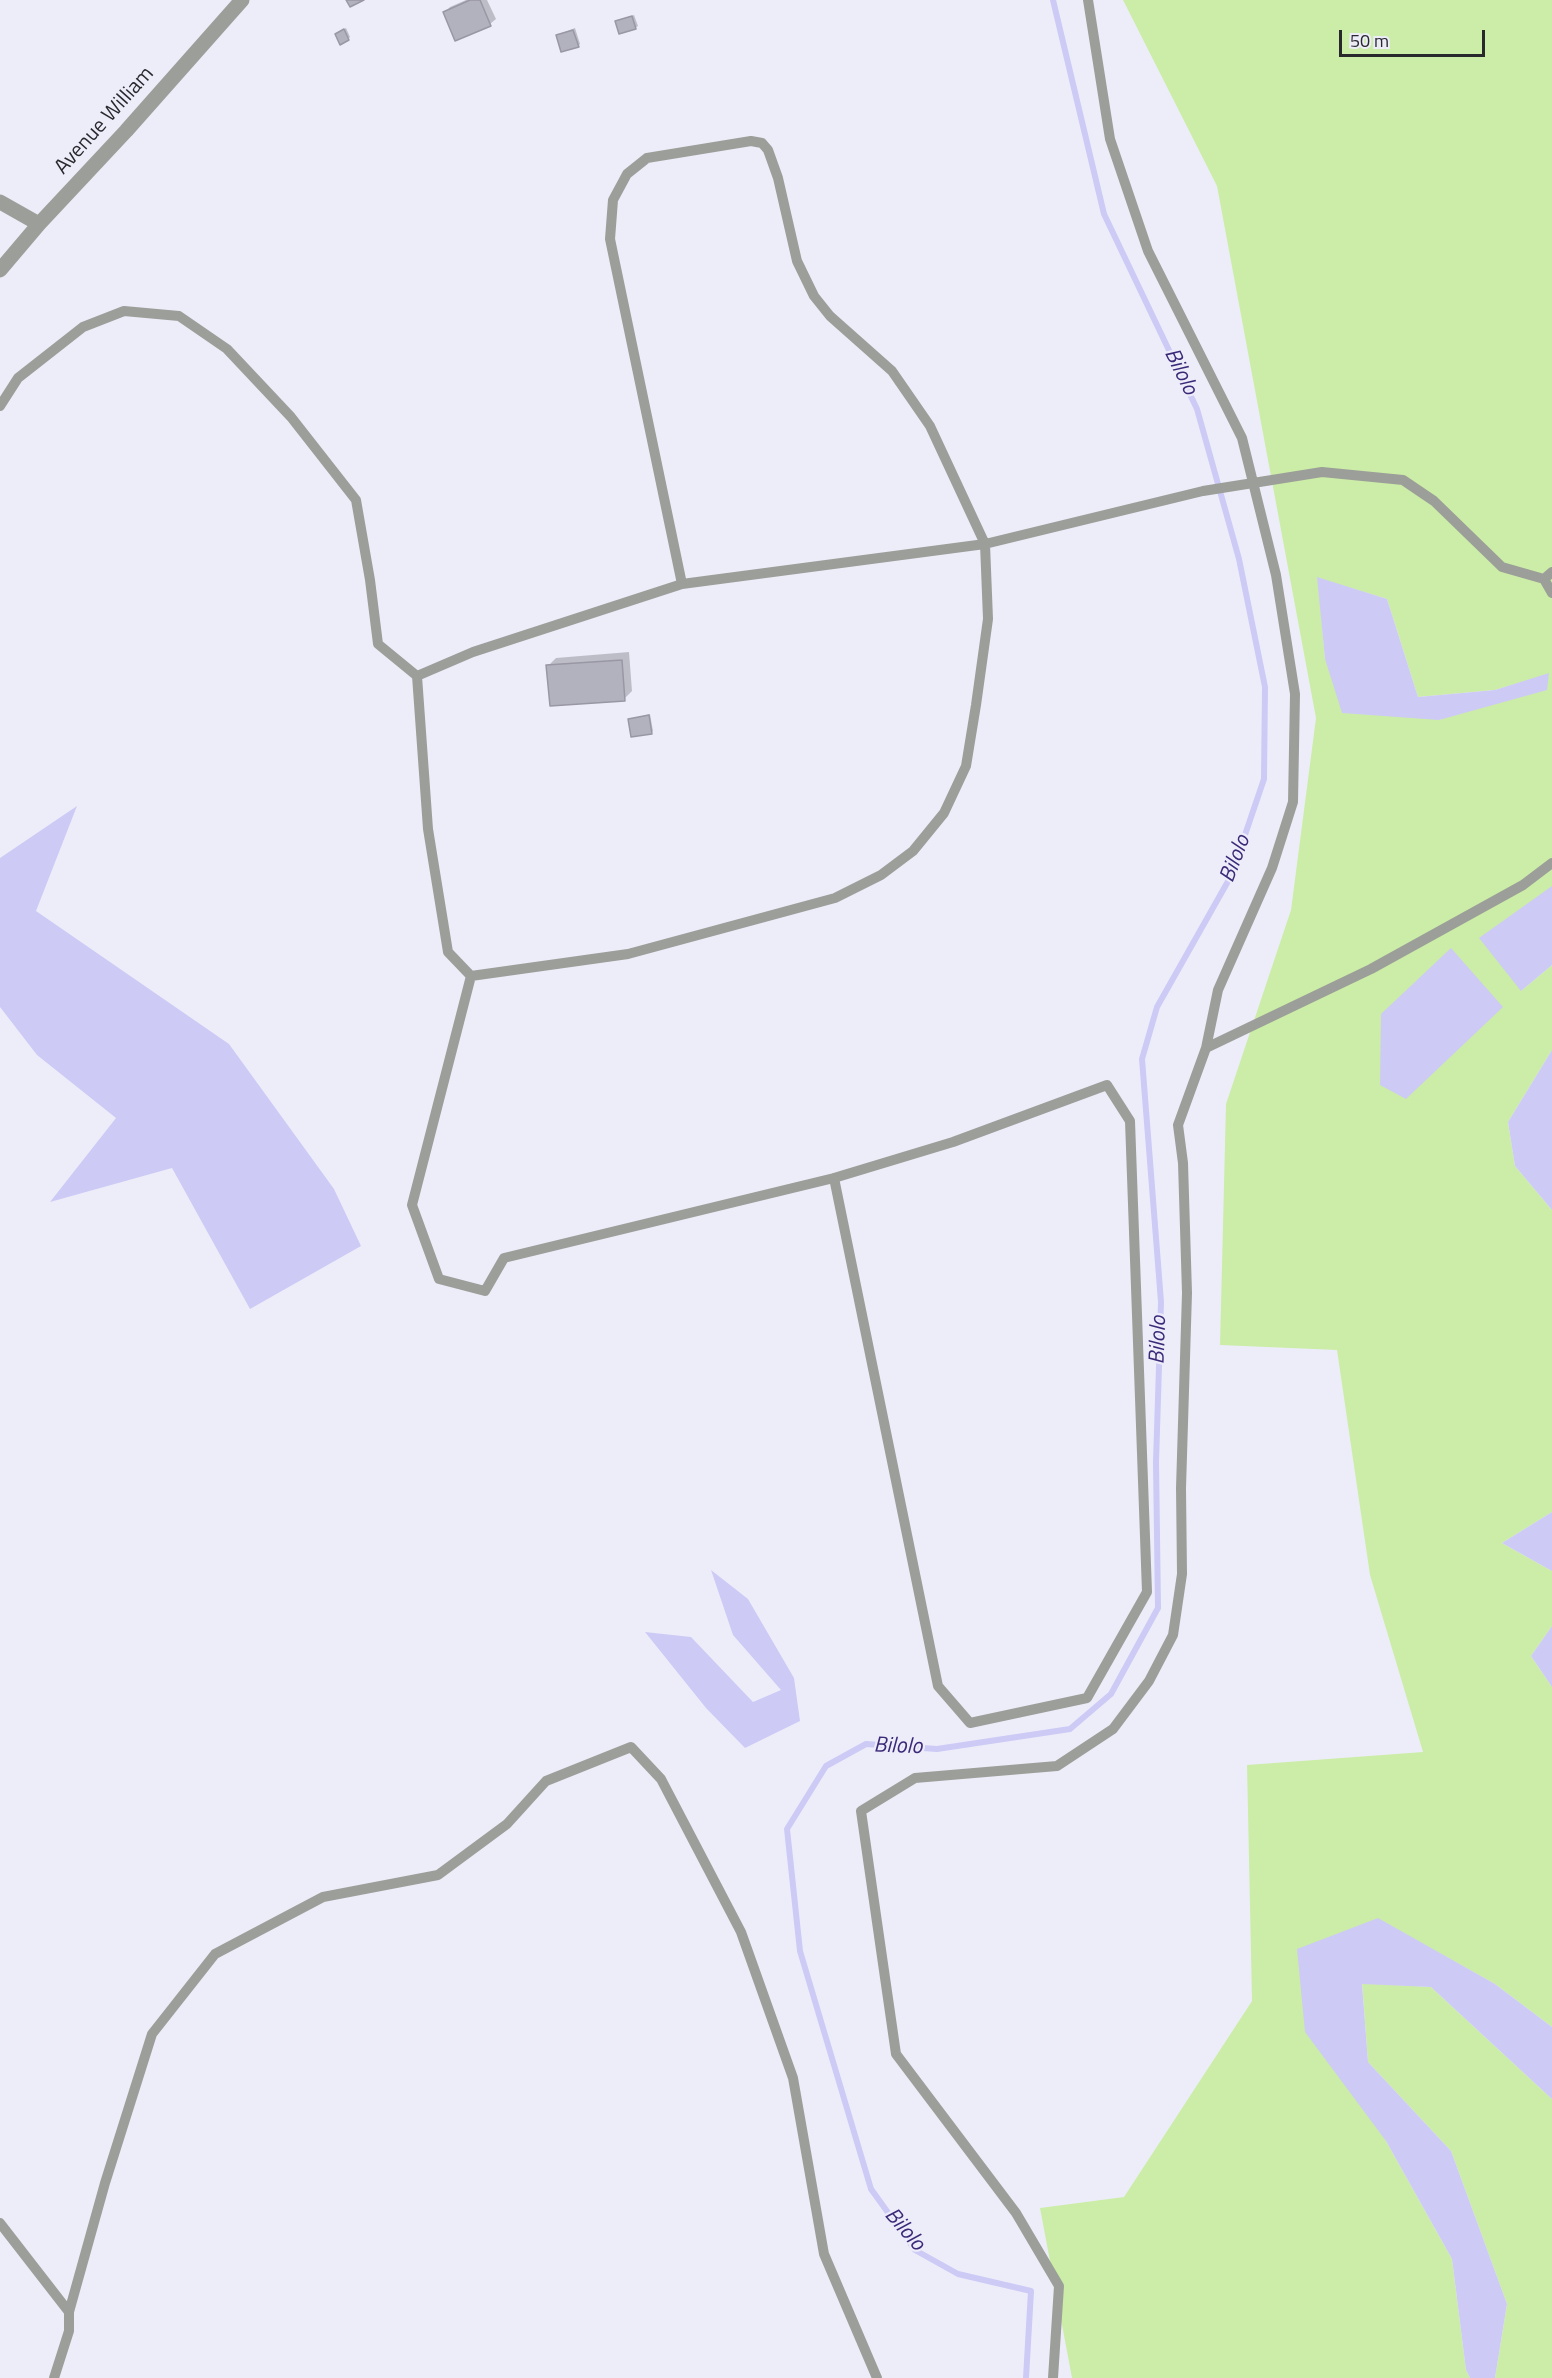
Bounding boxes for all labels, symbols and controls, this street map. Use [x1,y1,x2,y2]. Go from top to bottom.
scale bar [1342,18,1488,56]
text: 50 m [1350,27,1389,54]
street label: Avenue William [50,62,160,180]
water label: Bilolo [1158,344,1202,400]
water label: Bilolo [1215,832,1257,886]
water label: Bilolo [1145,1315,1173,1365]
water label: Bilolo [873,1733,923,1761]
water label: Bilolo [878,2203,930,2257]

